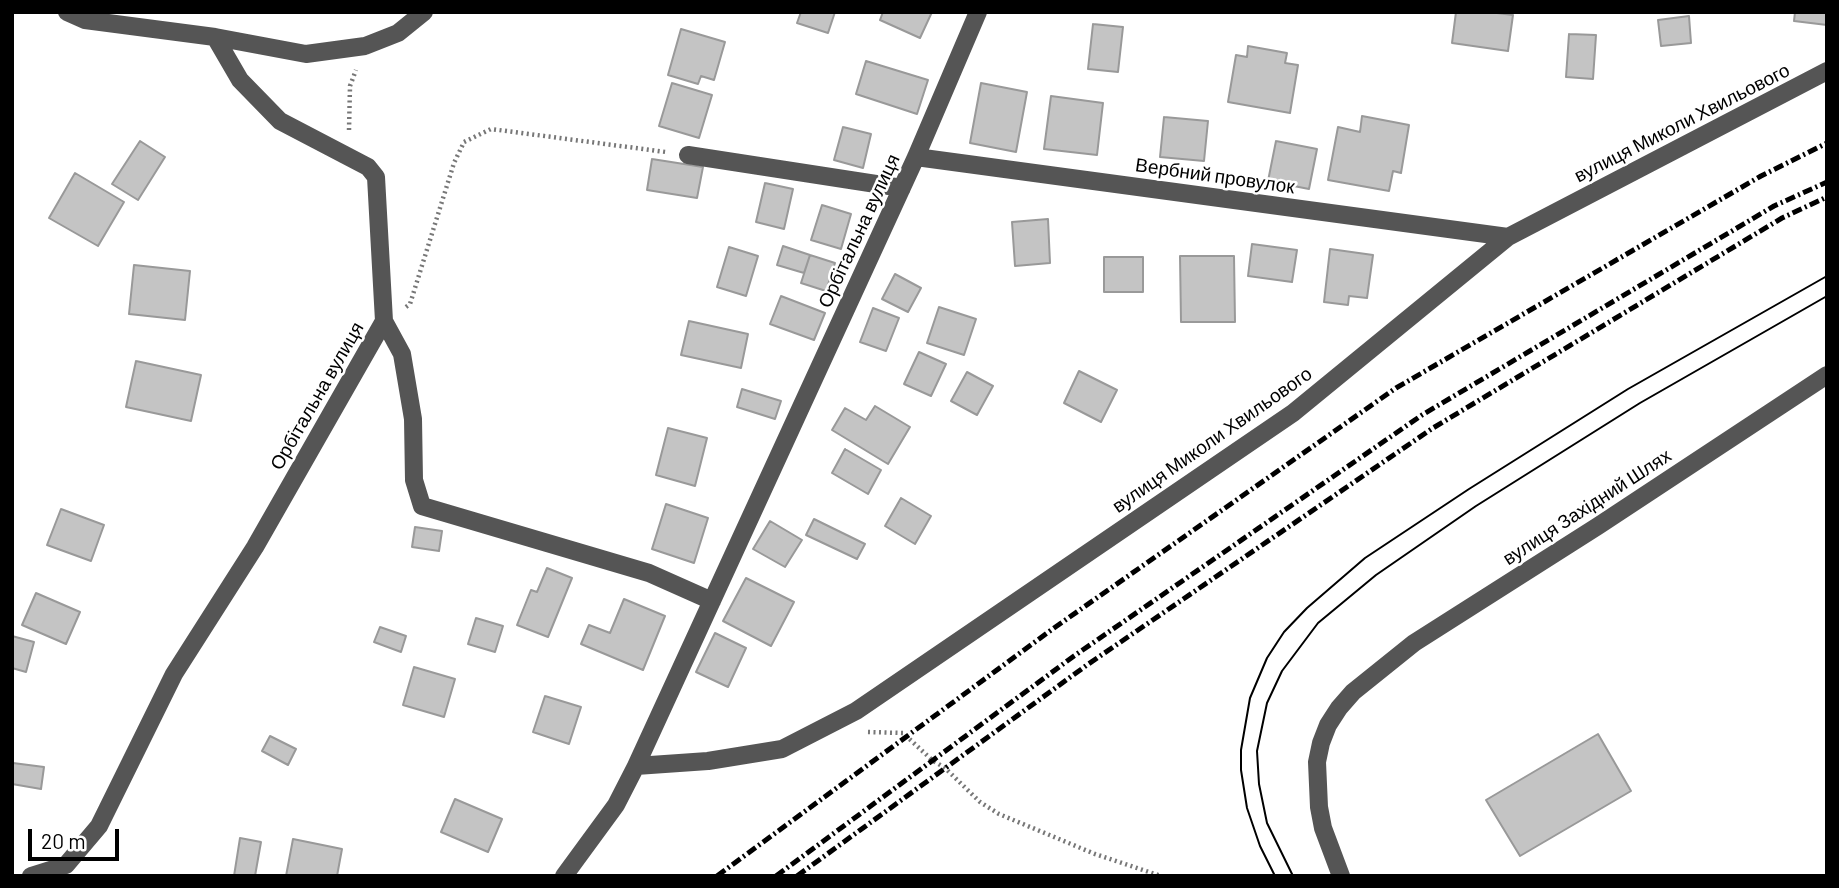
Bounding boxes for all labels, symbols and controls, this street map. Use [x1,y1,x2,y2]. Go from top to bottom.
street label: вулиця Миколи Хвильового [1571,59,1793,187]
street label: Орбітальна вулиця [813,151,905,311]
street label: Вербний провулок [1134,154,1296,198]
street label: Орбітальна вулиця [265,318,369,474]
street label: вулиця Миколи Хвильового [1108,362,1316,518]
street label: вулиця Західний Шлях [1499,444,1675,570]
scale bar [32,814,122,858]
text: 20 m [41,828,86,853]

